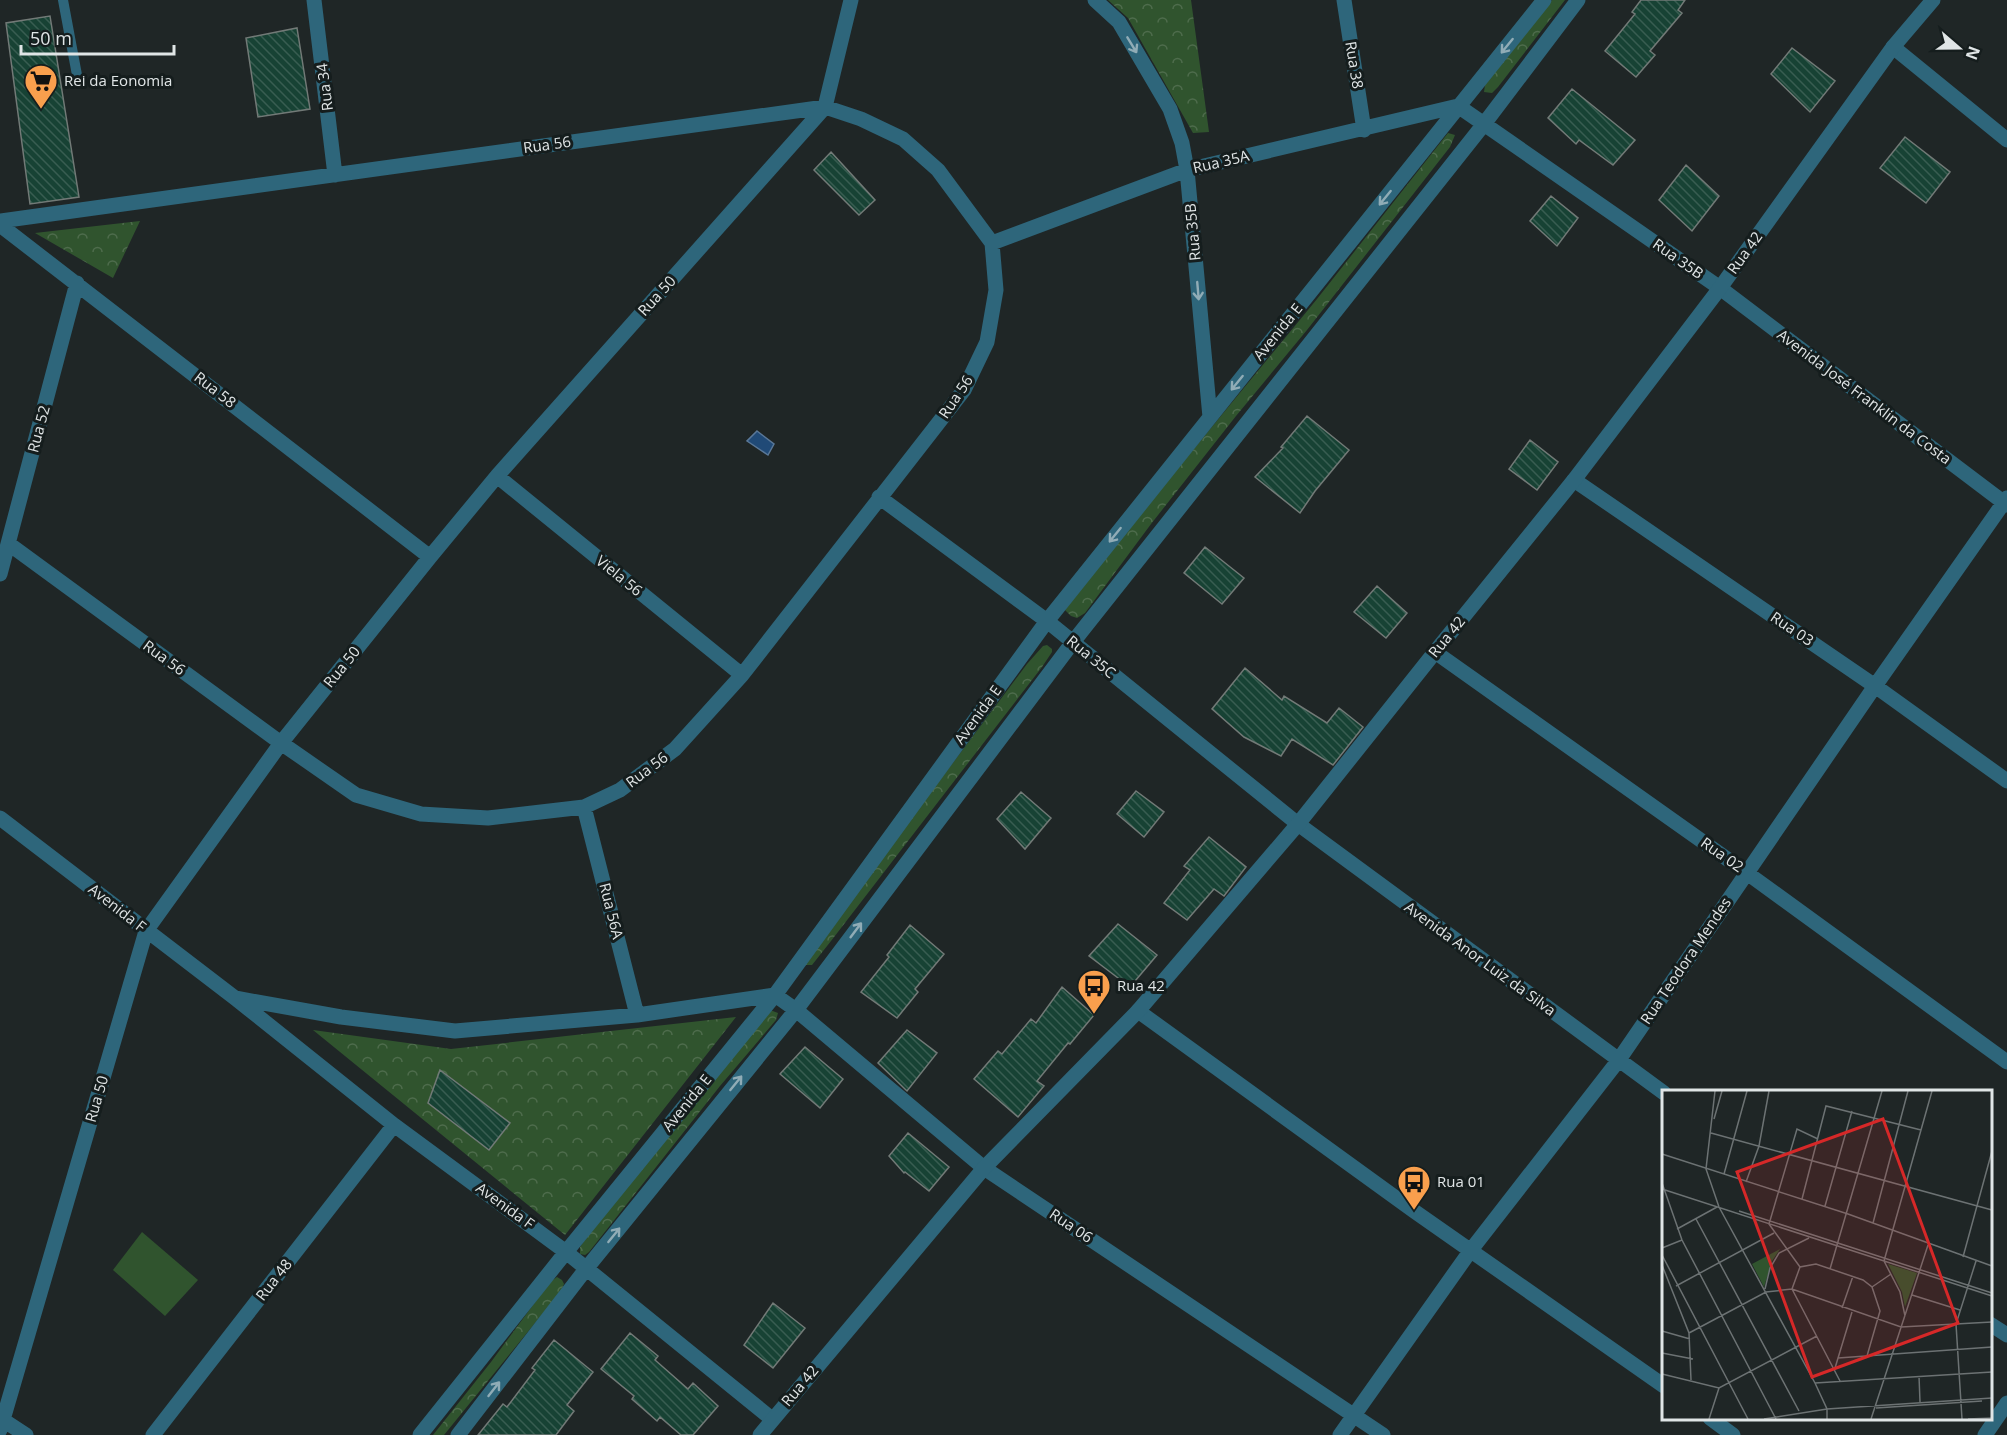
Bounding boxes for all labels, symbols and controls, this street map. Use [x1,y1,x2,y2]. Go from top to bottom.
scale bar [21,18,174,56]
north arrow [1929,18,1989,78]
text: 50 m [30,26,72,50]
one-way arrow [1127,36,1139,53]
one-way arrow [1501,37,1514,53]
street label: Rua 38 [1341,40,1369,90]
text: N [1961,43,1986,63]
street label: Rua 34 [311,62,337,112]
supermarket icon: Rei da Eonomia [23,63,59,110]
place label: Rei da Eonomia [64,70,172,90]
street label: Rua 56 [522,131,572,157]
street label: Rua 35A [1191,145,1251,177]
one-way arrow [1379,190,1392,206]
street label: Rua 35B [1180,203,1204,262]
street label: Rua 42 [1722,227,1766,278]
street label: Rua 35B [1649,233,1708,283]
street label: Rua 50 [633,271,680,320]
one-way arrow [1193,281,1204,301]
street label: Avenida E [1248,299,1306,364]
street label: Avenida José Franklin da Costa [1774,324,1956,468]
street label: Rua 58 [191,367,241,412]
street label: Rua 56 [934,371,977,422]
one-way arrow [1231,375,1244,391]
street label: Rua 52 [22,403,54,454]
one-way arrow [1109,527,1122,543]
street label: Viela 56 [592,550,647,600]
street label: Rua 03 [1767,607,1818,650]
street label: Rua 42 [1423,611,1469,661]
street label: Rua 35C [1063,630,1120,682]
street label: Rua 56 [139,635,190,679]
street label: Rua 50 [318,641,364,691]
street label: Avenida E [949,681,1005,748]
street label: Rua 56 [621,747,672,792]
street label: Rua 02 [1697,832,1748,876]
street label: Avenida F [85,879,151,936]
street label: Rua 56A [595,881,629,941]
street label: Rua Teodora Mendes [1635,893,1735,1028]
street label: Avenida Anor Luiz da Silva [1401,897,1560,1020]
one-way arrow [850,922,863,938]
bus stop icon: Rua 42 [1076,968,1112,1015]
place label: Rua 42 [1117,975,1165,995]
street label: Avenida E [657,1070,715,1135]
street label: Rua 50 [80,1073,112,1124]
one-way arrow [730,1076,743,1092]
inset map [1662,1090,1992,1420]
bus stop icon: Rua 01 [1396,1164,1432,1211]
place label: Rua 01 [1437,1171,1485,1191]
street label: Avenida F [472,1177,539,1233]
street label: Rua 06 [1046,1204,1097,1247]
one-way arrow [607,1227,620,1243]
street label: Rua 48 [251,1254,296,1304]
street label: Rua 42 [776,1361,822,1410]
one-way arrow [487,1381,500,1397]

